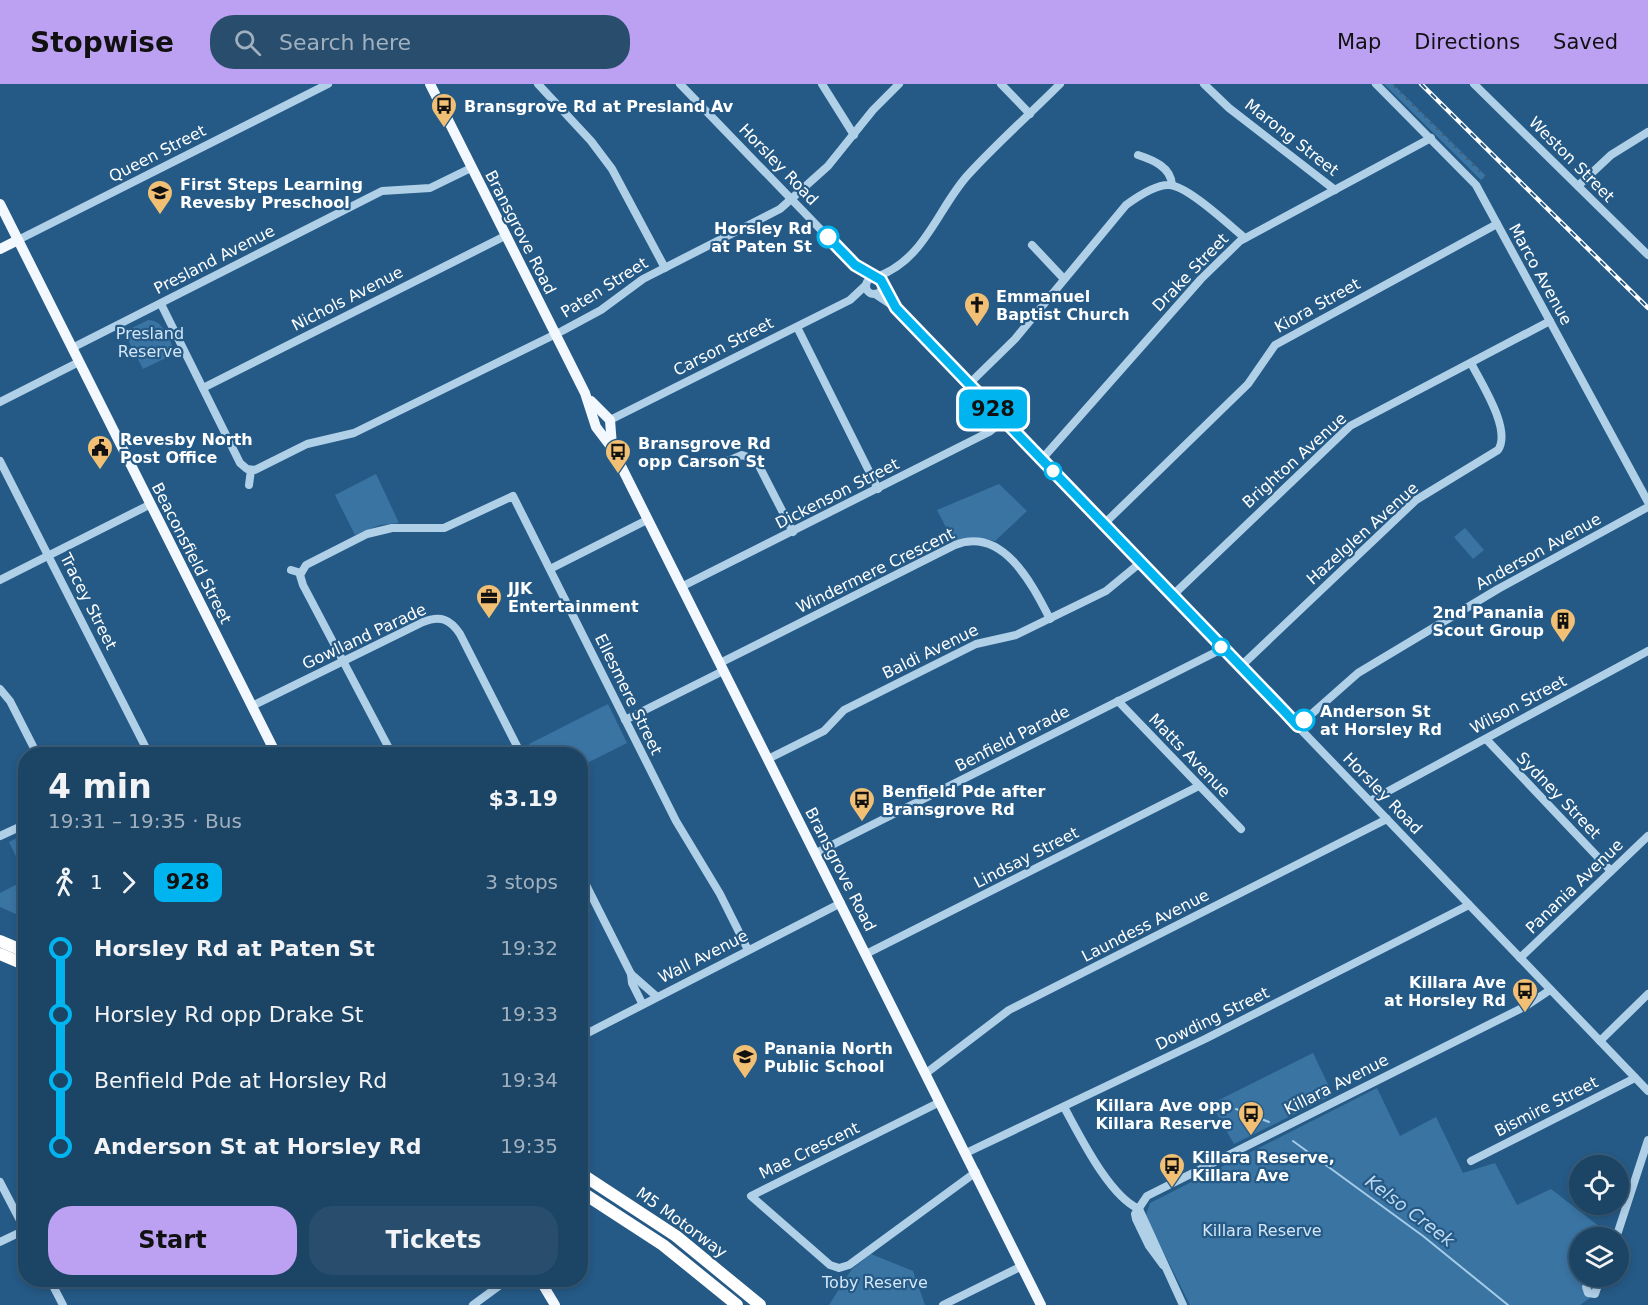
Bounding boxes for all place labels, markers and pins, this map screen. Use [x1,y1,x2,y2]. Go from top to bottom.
bus stop icon: Bransgrove Rd at Presland Av [429,91,459,129]
place label: Bransgrove Rd at Presland Av [464,97,734,116]
place label: First Steps Learning Revesby Preschool [180,175,363,212]
school or university icon: First Steps Learning Revesby Preschool [145,178,175,216]
place label: Horsley Rd at Paten St [711,219,812,256]
marker: Horsley Rd at Paten St [817,226,839,248]
place label: Emmanuel Baptist Church [996,287,1130,324]
church icon: Emmanuel Baptist Church [962,290,992,328]
place label: Revesby North Post Office [120,430,253,467]
public building icon: Revesby North Post Office [85,433,115,471]
place label: Bransgrove Rd opp Carson St [638,434,771,471]
bus stop icon: Bransgrove Rd opp Carson St [603,437,633,475]
unlabelled marker [1044,462,1062,480]
place label: JJK Entertainment [507,579,639,616]
office icon: JJK Entertainment [474,582,504,620]
place label: 2nd Panania Scout Group [1433,603,1544,640]
building icon: 2nd Panania Scout Group [1548,606,1578,644]
unlabelled marker [1212,638,1230,656]
place label: Anderson St at Horsley Rd [1320,702,1442,739]
marker: Anderson St at Horsley Rd [1293,709,1315,731]
place label: Benfield Pde after Bransgrove Rd [882,782,1046,819]
bus stop icon: Benfield Pde after Bransgrove Rd [847,785,877,823]
place label: Killara Ave at Horsley Rd [1384,973,1506,1010]
bus stop icon: Killara Ave at Horsley Rd [1510,976,1540,1014]
place label: Panania North Public School [764,1039,893,1076]
school or university icon: Panania North Public School [730,1042,760,1080]
place label: Killara Ave opp Killara Reserve [1095,1096,1232,1133]
bus stop icon: Killara Ave opp Killara Reserve [1236,1099,1266,1137]
place label: Killara Reserve, Killara Ave [1192,1148,1335,1185]
bus stop icon: Killara Reserve, Killara Ave [1157,1151,1187,1189]

